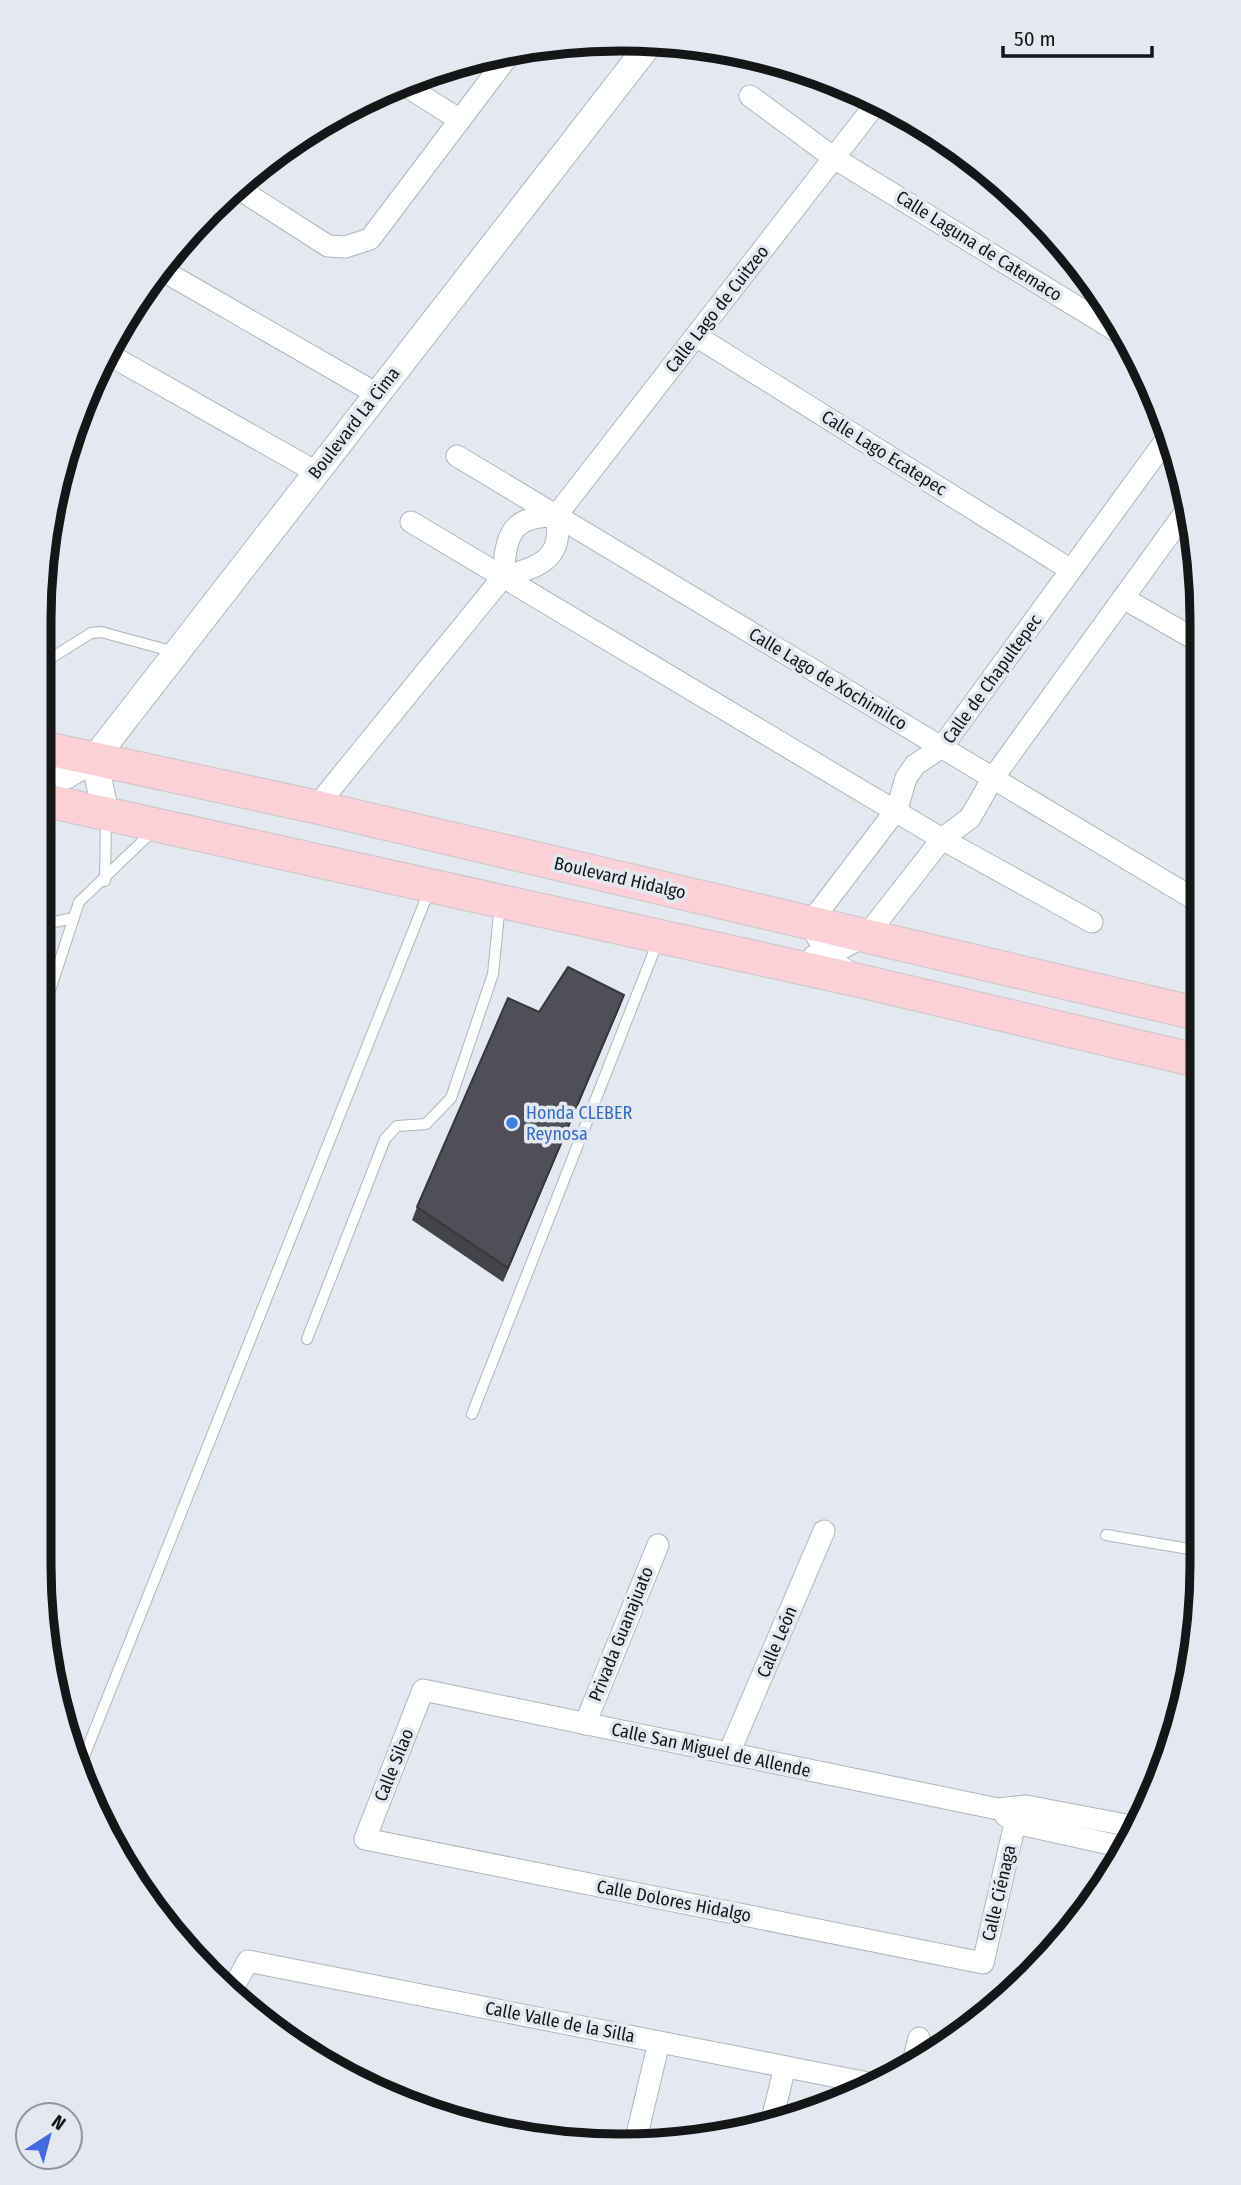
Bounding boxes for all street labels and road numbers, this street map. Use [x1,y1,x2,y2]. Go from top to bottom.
street label: Calle Laguna de Catemaco [892,186,1066,306]
street label: Calle Lago de Cuitzeo [661,241,773,377]
street label: Boulevard La Cima [304,363,405,483]
street label: Calle Lago Ecatepec [817,406,951,501]
street label: Calle de Chapultepec [938,610,1047,748]
street label: Calle Lago de Xochimilco [745,623,911,735]
street label: Boulevard Hidalgo [552,852,688,904]
street label: Privada Guanajuato [584,1563,658,1705]
street label: Calle León [752,1603,802,1681]
street label: Calle San Miguel de Allende [609,1718,813,1782]
street label: Calle Silao [369,1725,419,1805]
street label: Calle Ciénaga [977,1843,1021,1943]
street label: Calle Dolores Hidalgo [595,1875,753,1927]
street label: Calle Valle de la Silla [483,1997,637,2047]

